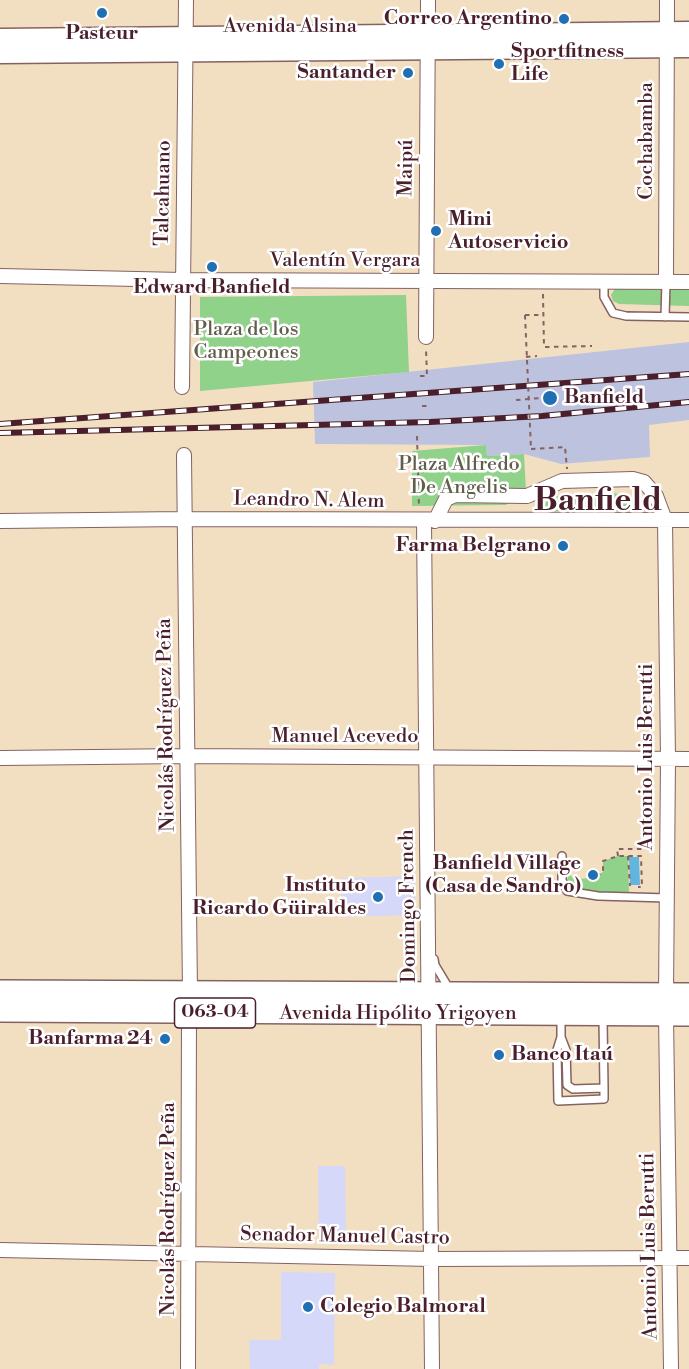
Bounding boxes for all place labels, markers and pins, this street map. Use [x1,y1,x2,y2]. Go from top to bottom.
marker: Pasteur [95,6,109,20]
place label: Correo Argentino [384,7,552,31]
marker: Correo Argentino [557,12,571,26]
place label: Pasteur [66,22,138,46]
place label: Sportfitness Life [511,40,624,87]
marker: Sportfitness Life [492,57,506,71]
place label: Santander [297,61,396,85]
marker: Santander [401,66,415,80]
place label: Mini Autoservicio [448,208,568,255]
marker: Mini Autoservicio [429,224,443,238]
marker: Edward Banfield [205,260,219,274]
place label: Edward Banfield [133,276,291,300]
place label: Banfield [564,386,644,410]
marker: Banfield [541,389,559,407]
place label: Farma Belgrano [396,534,551,558]
marker: Farma Belgrano [556,539,570,553]
place label: Banfield Village (Casa de Sandro) [426,852,581,899]
marker: Banfield Village (Casa de Sandro) [586,868,600,882]
place label: Instituto Ricardo Güiraldes [192,874,366,921]
marker: Instituto Ricardo Güiraldes [371,890,385,904]
place label: Banfarma 24 [28,1027,153,1051]
marker: Banfarma 24 [158,1032,172,1046]
place label: Banco Itaú [511,1043,613,1067]
marker: Banco Itaú [492,1048,506,1062]
place label: Colegio Balmoral [320,1295,486,1319]
marker: Colegio Balmoral [301,1300,315,1314]

